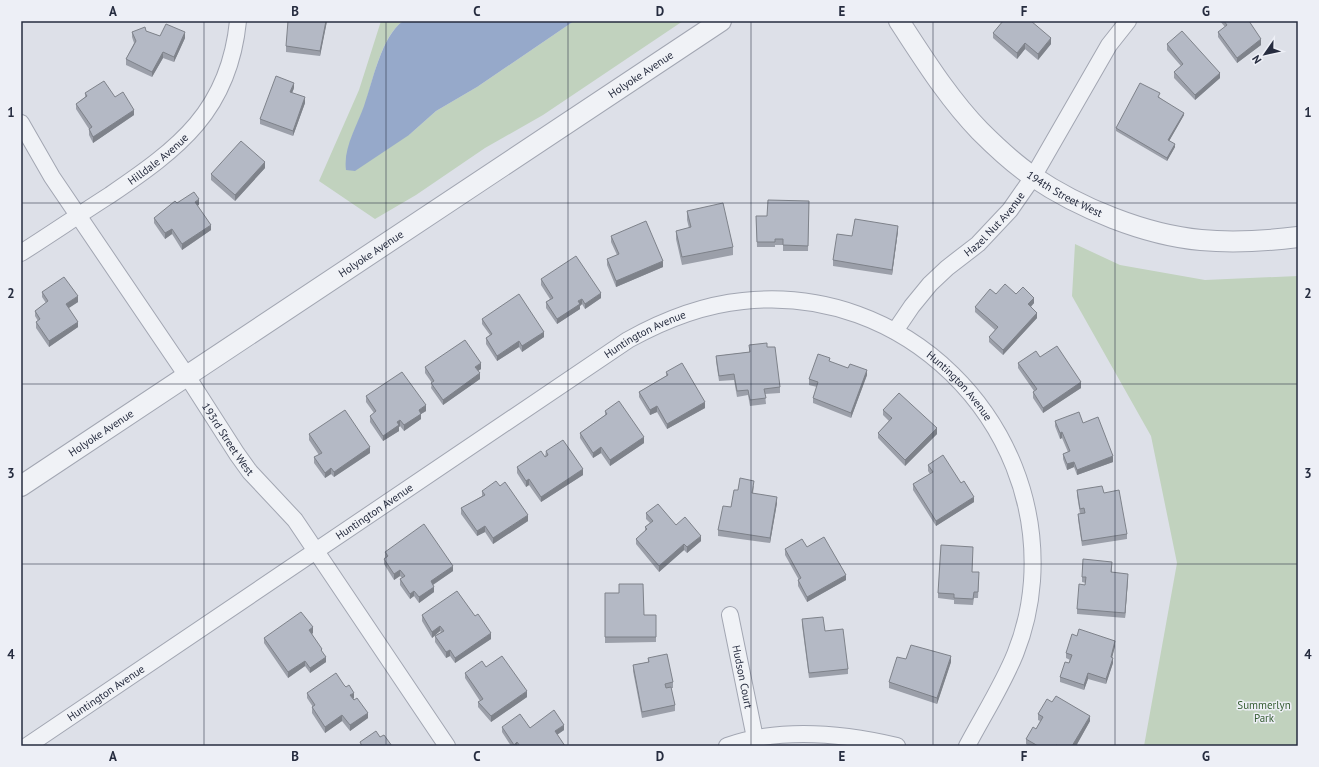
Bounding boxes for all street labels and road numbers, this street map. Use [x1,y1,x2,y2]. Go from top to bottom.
street label: Holyoke Avenue [606,47,676,101]
street label: Hilldale Avenue [125,130,191,188]
street label: 194th Street West [1024,168,1105,220]
street label: Hazel Nut Avenue [961,189,1028,259]
street label: Holyoke Avenue [336,227,406,280]
street label: Huntington Avenue [601,307,688,361]
street label: Huntington Avenue [924,348,996,424]
street label: 193rd Street West [199,400,257,479]
street label: Holyoke Avenue [66,406,136,460]
street label: Huntington Avenue [333,480,416,543]
street label: Hudson Court [729,644,756,710]
street label: Huntington Avenue [64,661,147,724]

